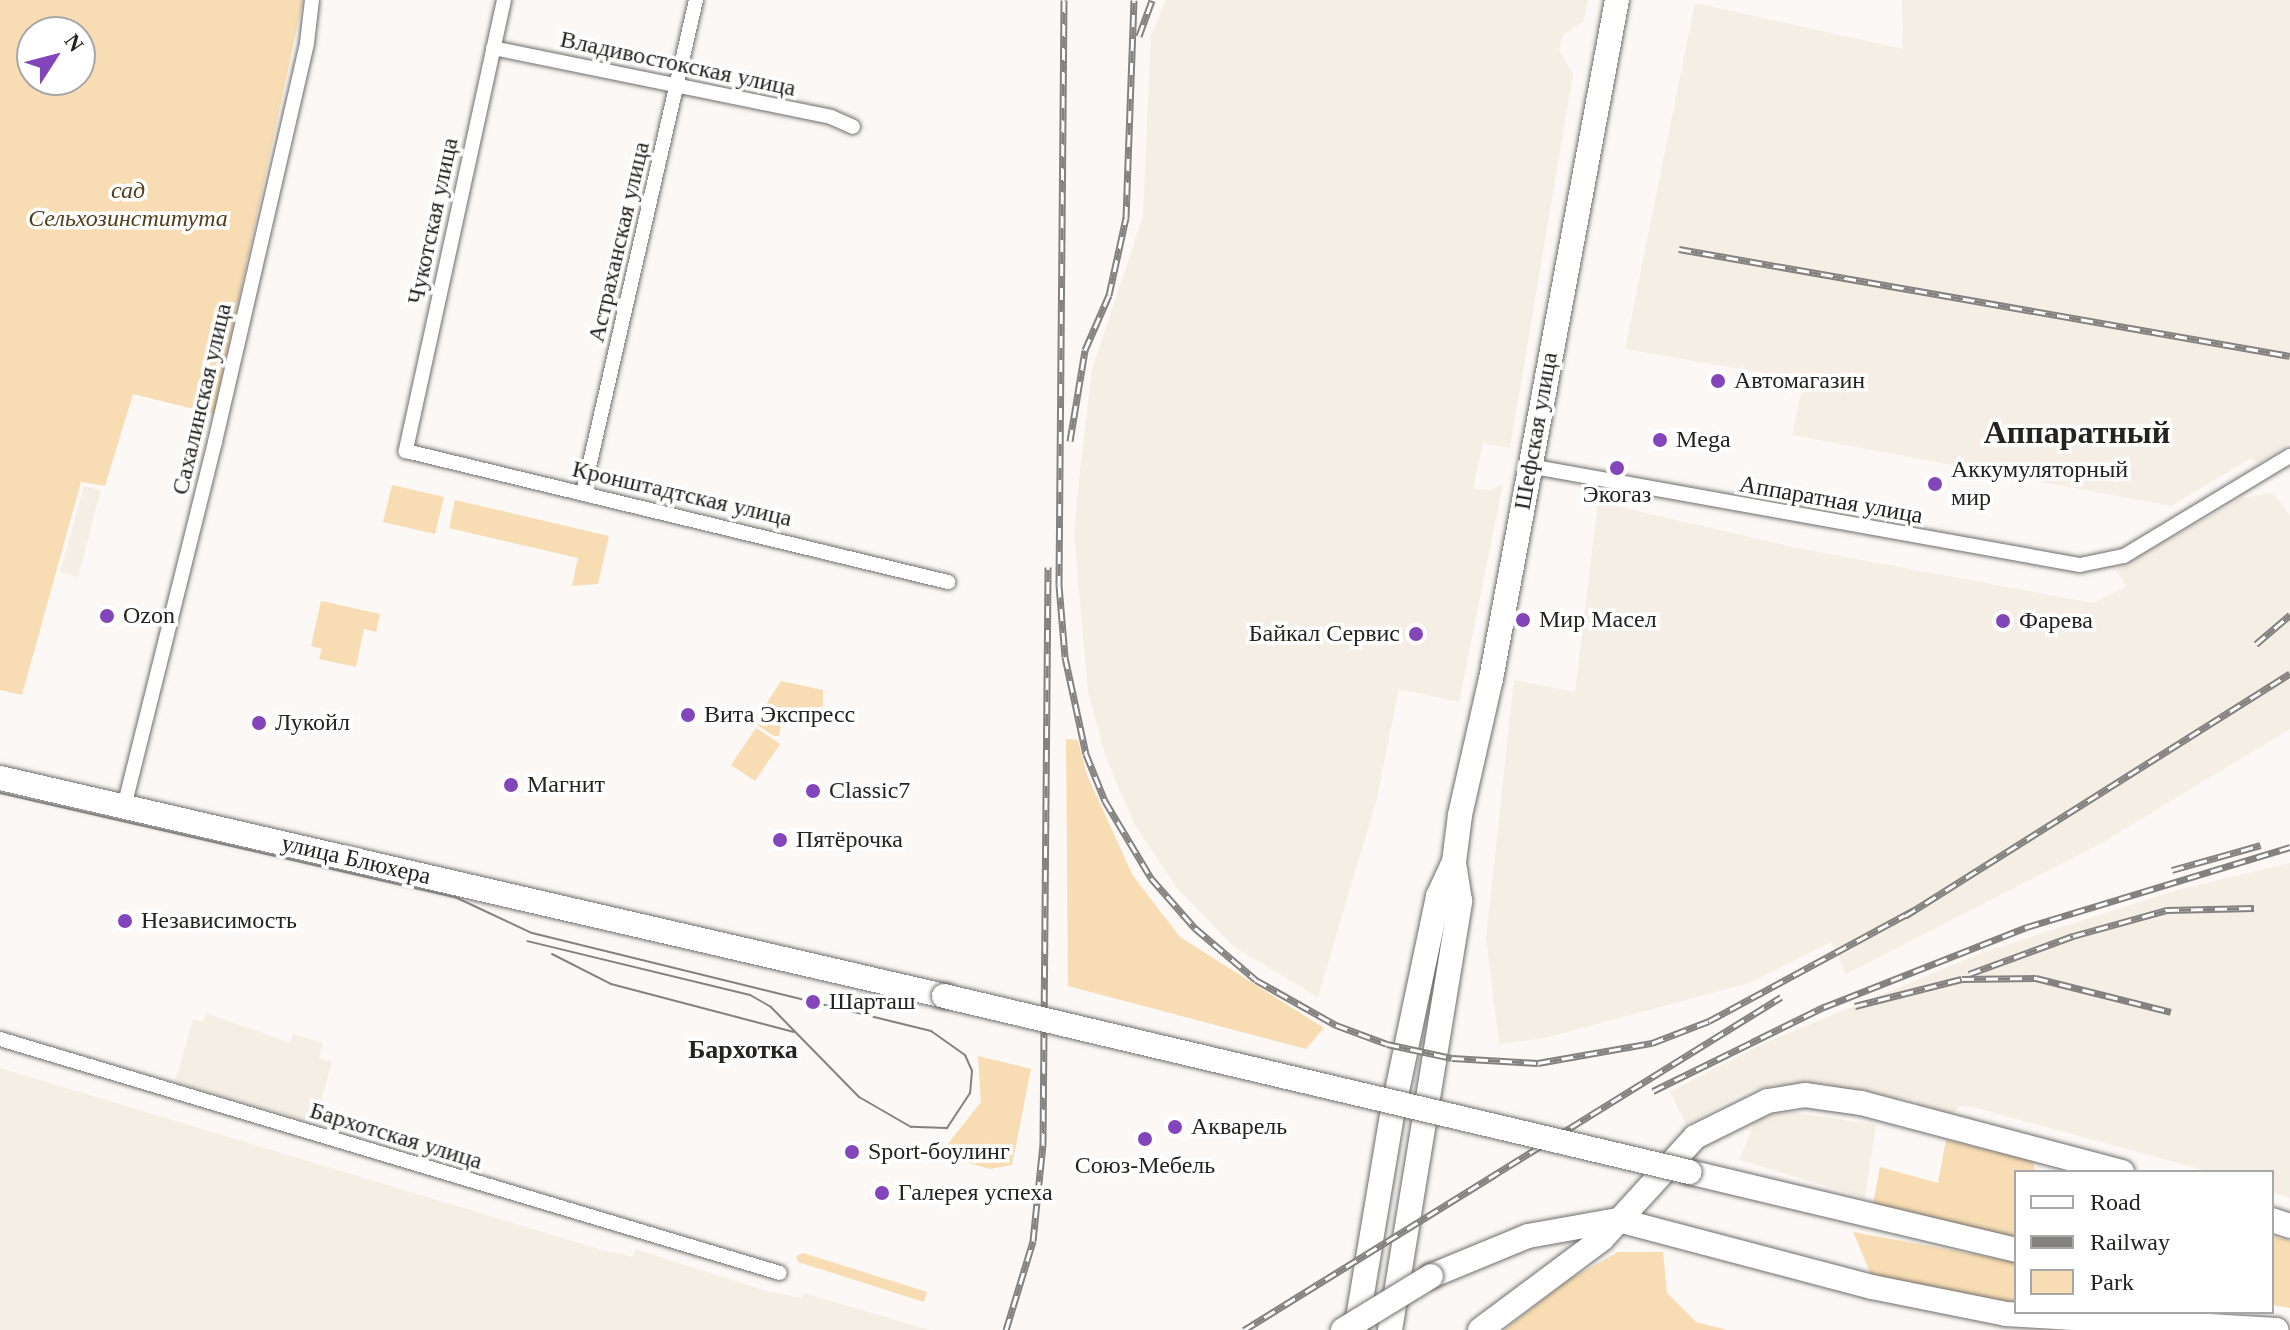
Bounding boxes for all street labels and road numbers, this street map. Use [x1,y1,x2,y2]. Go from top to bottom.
street label: Владивостокская улица [558,25,798,103]
street label: Чукотская улица [401,135,465,307]
street label: Астраханская улица [582,139,656,345]
street label: Сахалинская улица [166,300,238,498]
street label: Шефская улица [1508,350,1564,512]
street label: Кронштадтская улица [569,455,795,533]
street label: Аппаратная улица [1737,470,1925,530]
street label: улица Блюхера [279,829,433,891]
street label: Бархотская улица [306,1096,486,1176]

